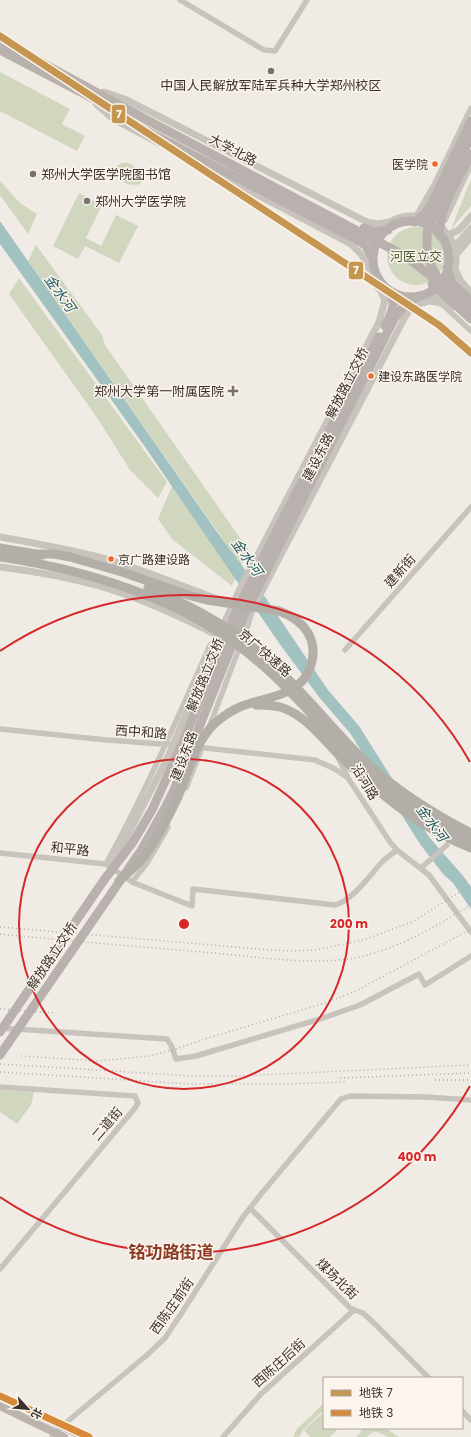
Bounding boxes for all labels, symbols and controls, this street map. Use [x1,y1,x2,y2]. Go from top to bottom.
marker: 中国人民解放军陆军兵种大学郑州校区 [266,66,276,76]
place label: 中国人民解放军陆军兵种大学郑州校区 [160,76,382,95]
line badge: 7 [111,104,126,124]
text: 7 [116,106,122,122]
street label: 大学北路 [206,129,260,171]
place label: 医学院 [392,156,428,173]
marker: 医学院 [430,159,440,169]
place label: 郑州大学医学院图书馆 [41,165,171,184]
marker: 郑州大学医学院图书馆 [28,169,38,179]
place label: 郑州大学医学院 [95,192,186,211]
marker: 郑州大学医学院 [82,196,92,206]
park label: 河医立交 [390,247,442,266]
line badge: 7 [348,261,364,280]
text: 7 [353,262,359,278]
water label: 金水河 [40,270,82,318]
street label: 解放路立交桥 [321,344,373,422]
place label: 建设东路医学院 [378,368,462,385]
marker: 建设东路医学院 [366,371,376,381]
place label: 郑州大学第一附属医院 [94,382,224,401]
marker: 郑州大学第一附属医院 [227,385,239,397]
street label: 建设东路 [298,430,338,484]
water label: 金水河 [227,534,269,582]
street label: 建新街 [380,550,420,592]
place label: 京广路建设路 [118,551,190,568]
marker: 京广路建设路 [106,554,116,564]
street label: 京广快速路 [234,625,296,681]
street label: 解放路立交桥 [182,635,228,715]
street label: 西中和路 [114,721,168,743]
street label: 建设东路 [166,728,202,784]
street label: 沿河路 [347,760,383,804]
water label: 金水河 [412,800,454,848]
street label: 和平路 [50,838,90,860]
text: 200 m [330,915,368,932]
centre of rings [177,917,191,931]
street label: 解放路立交桥 [22,918,82,994]
street label: 二道街 [87,1103,127,1145]
text: 400 m [397,1148,437,1165]
district label: 铭功路街道 [129,1240,214,1264]
street label: 煤场北街 [312,1254,362,1304]
street label: 西陈庄前街 [146,1274,198,1338]
street label: 西陈庄后街 [248,1334,310,1392]
legend [323,1377,463,1429]
text: 地铁 7 [359,1384,393,1401]
north arrow [8,1389,48,1429]
text: 地铁 3 [359,1404,393,1421]
text: 北 [27,1405,47,1422]

